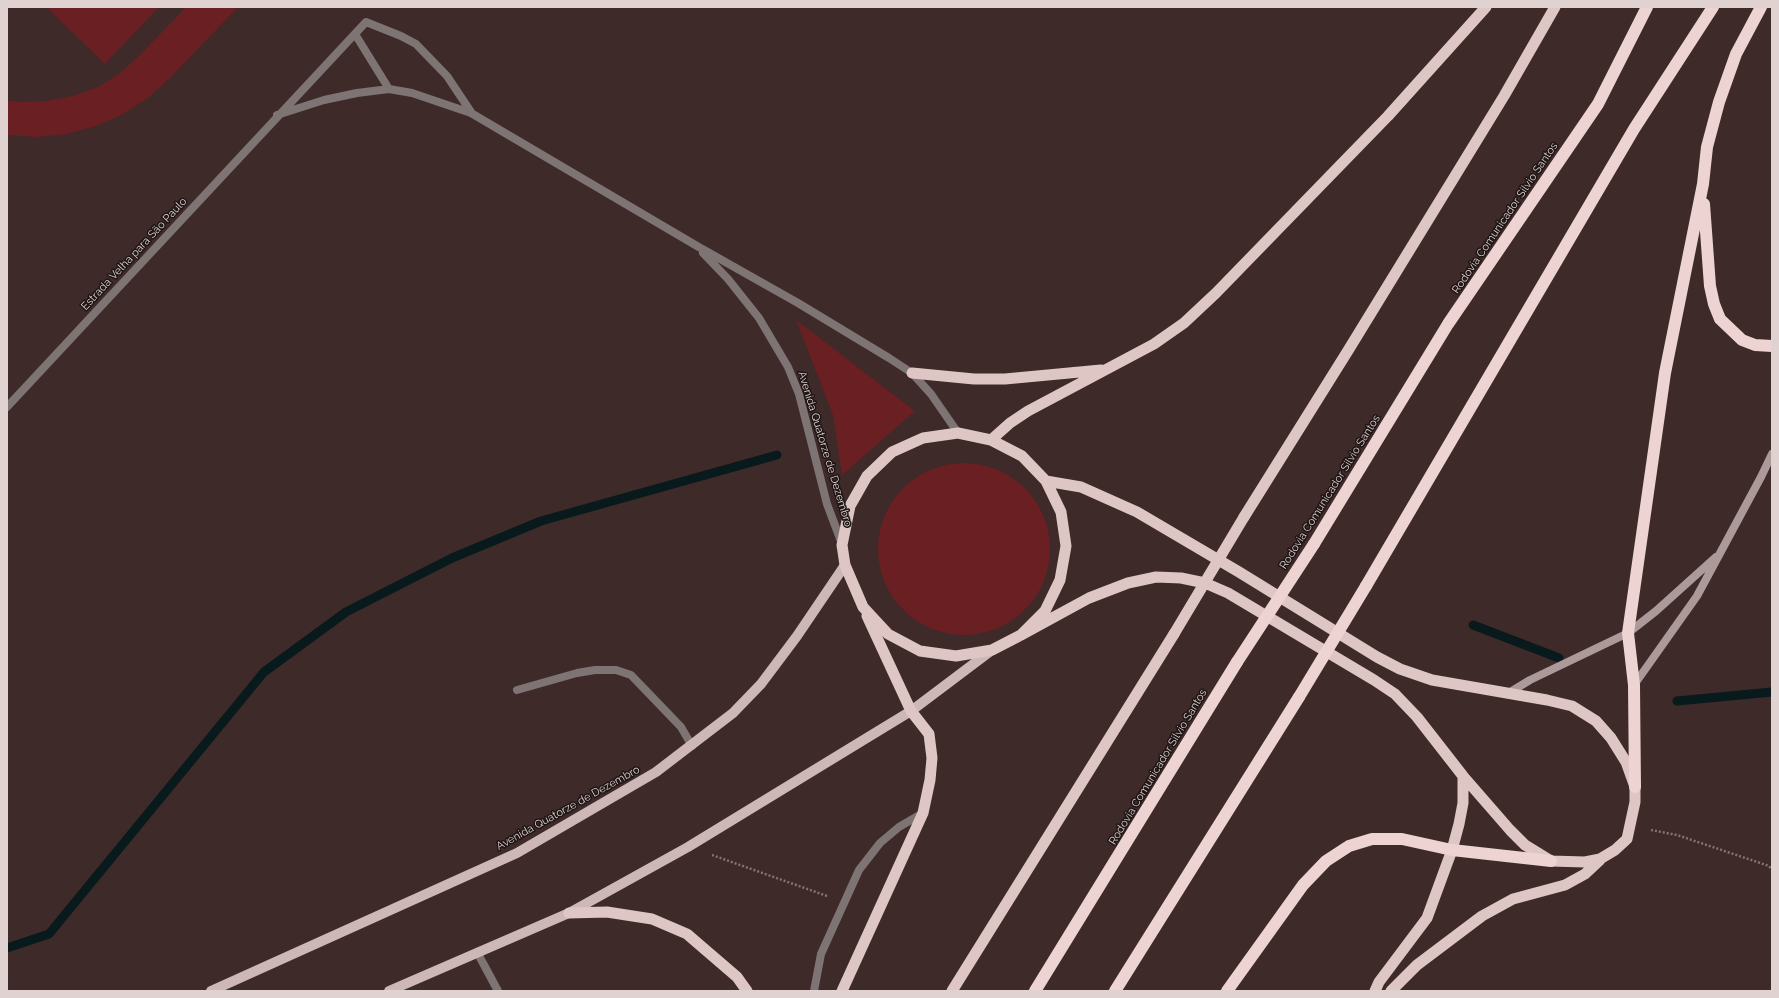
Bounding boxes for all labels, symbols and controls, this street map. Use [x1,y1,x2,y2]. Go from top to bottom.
street label: Rodovia Comunicador Silvio Santos [1449,140,1561,296]
street label: Estrada Velha para São Paulo [78,195,190,313]
street label: Avenida Quatorze de Dezembro [795,370,855,528]
street label: Rodovia Comunicador Silvio Santos [1277,412,1383,572]
street label: Rodovia Comunicador Silvio Santos [1106,687,1210,847]
street label: Avenida Quatorze de Dezembro [494,763,642,853]

